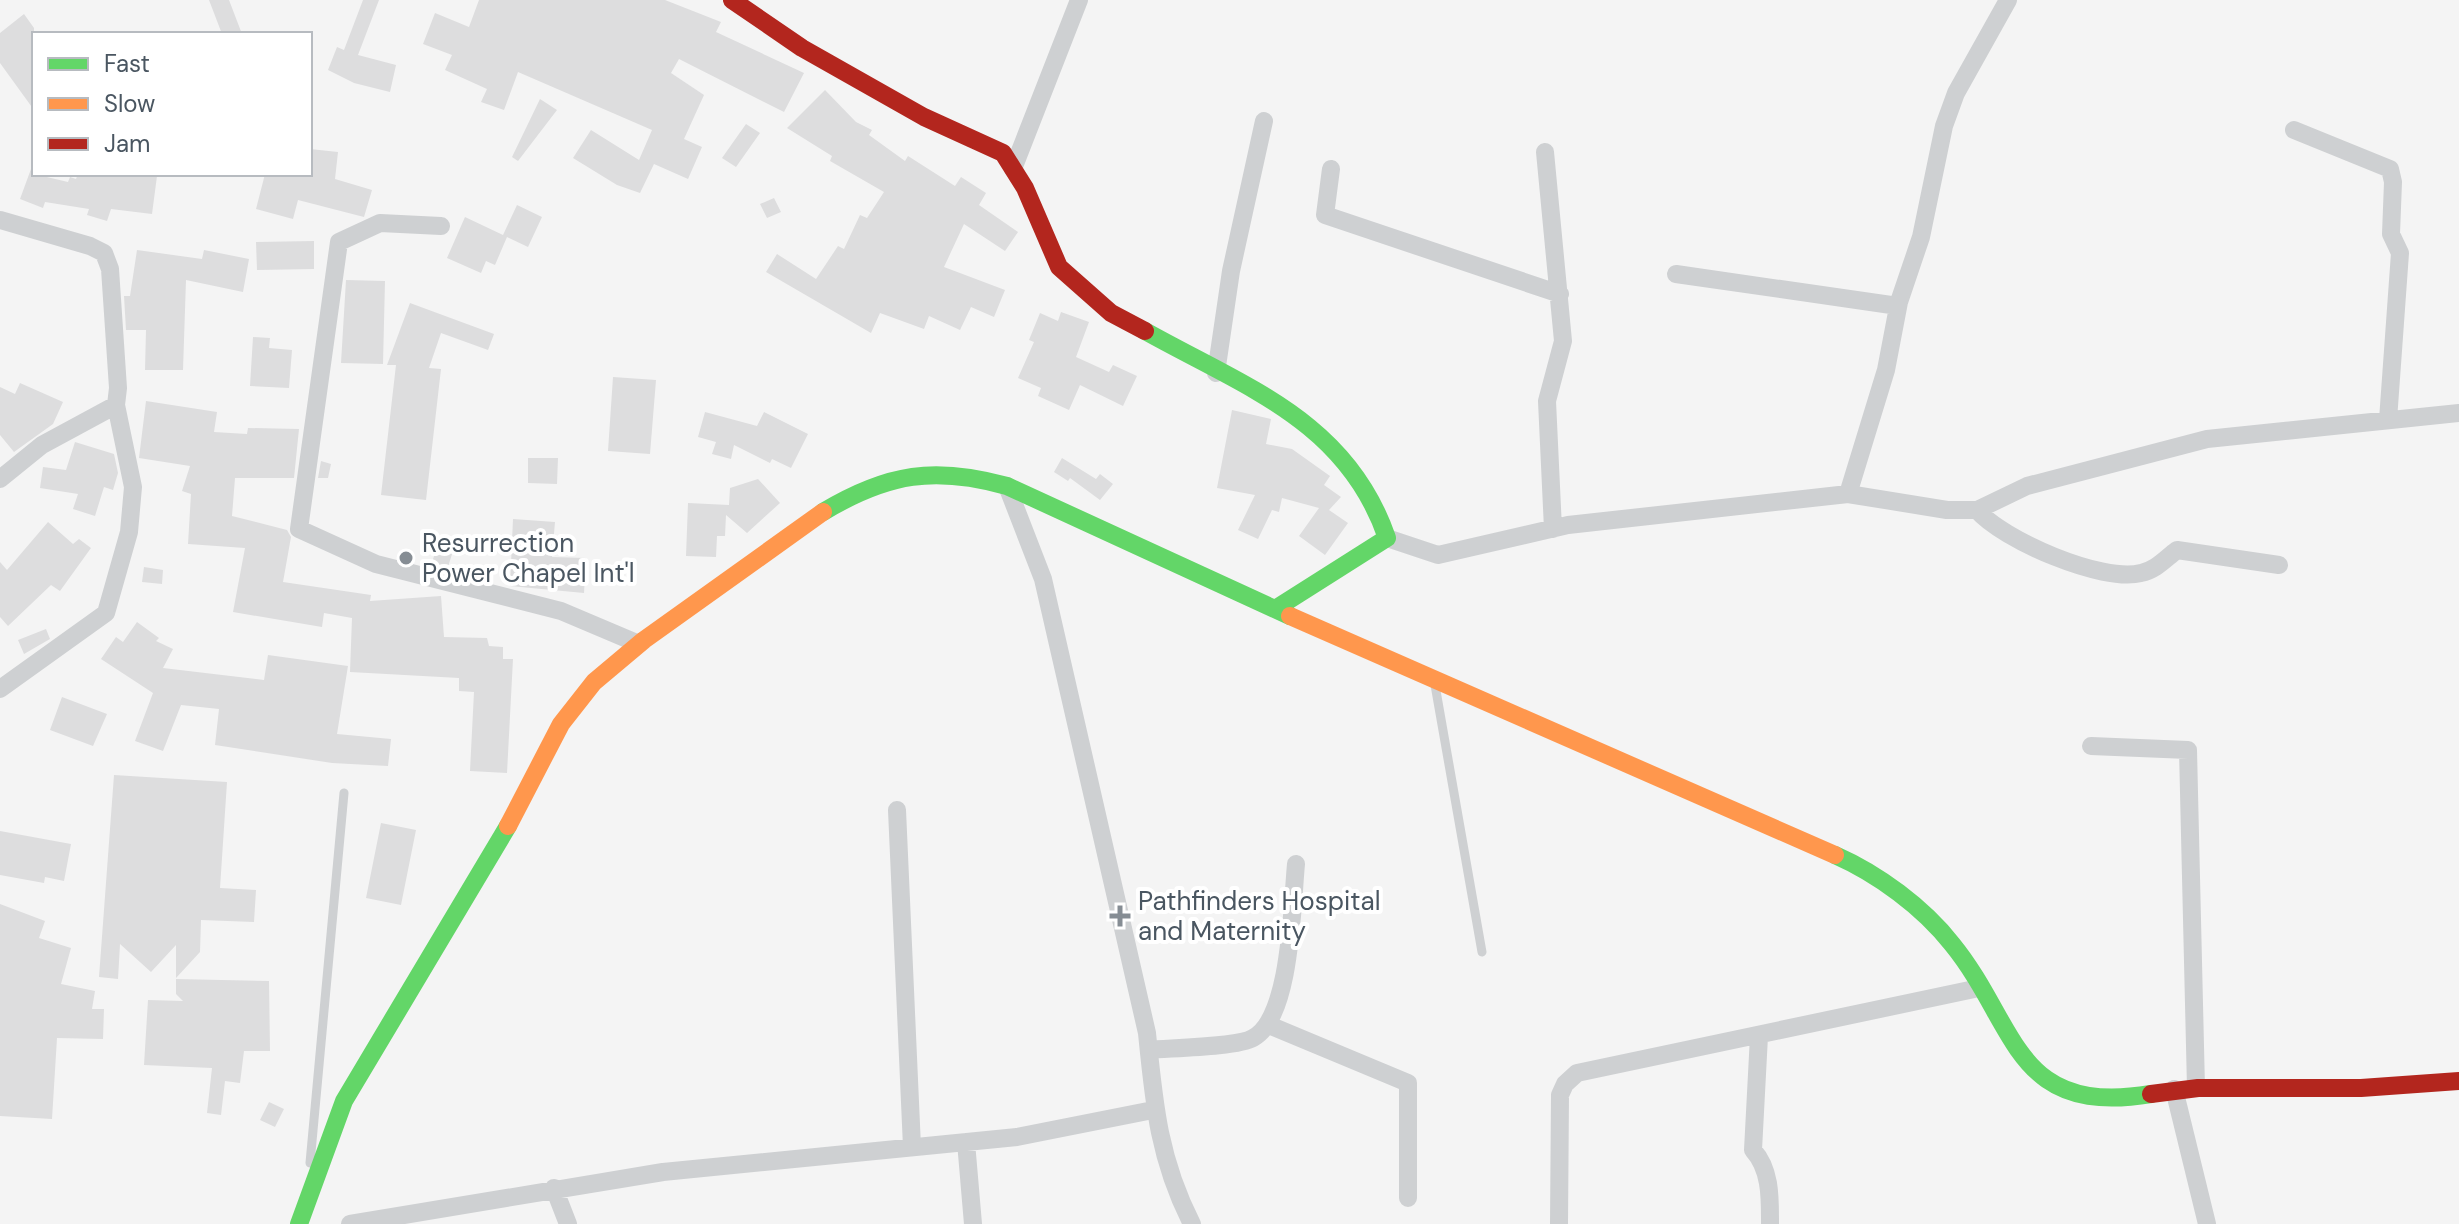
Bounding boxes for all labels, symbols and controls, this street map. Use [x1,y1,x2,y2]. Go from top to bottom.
legend [32,32,312,176]
text: Fast [104,48,150,79]
text: Slow [104,88,155,119]
text: Jam [104,128,150,159]
place label: Resurrection Power Chapel Int'l [422,526,635,590]
marker: Resurrection Power Chapel Int'l [397,549,415,567]
place label: Pathfinders Hospital and Maternity [1138,884,1380,948]
marker: Pathfinders Hospital and Maternity [1109,905,1131,927]

